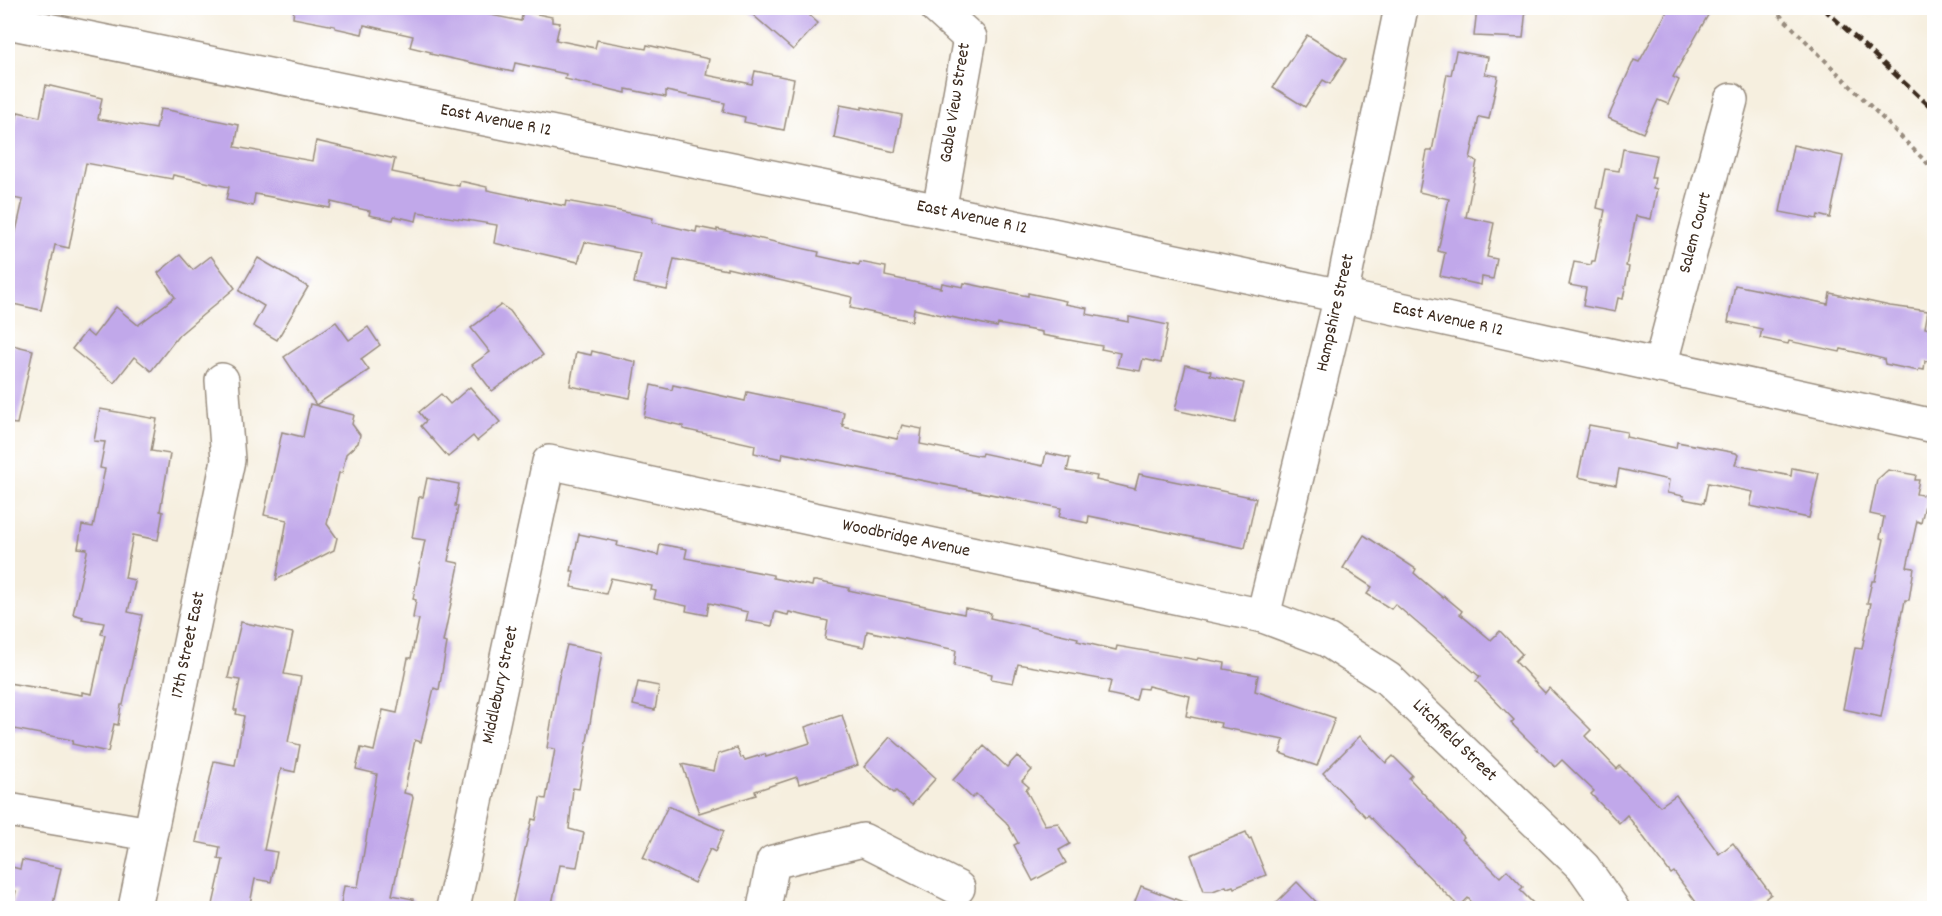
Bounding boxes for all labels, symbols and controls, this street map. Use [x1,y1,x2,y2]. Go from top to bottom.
street label: Gable View Street [934,41,978,165]
street label: East Avenue R 12 [438,98,554,144]
street label: Salem Court [1673,189,1719,276]
street label: East Avenue R 12 [914,194,1030,242]
street label: Hampshire Street [1310,251,1362,374]
street label: East Avenue R 12 [1390,296,1506,344]
street label: Woodbridge Avenue [840,513,972,565]
street label: 17th Street East [165,589,213,701]
street label: Middlebury Street [476,623,526,746]
street label: Litchfield Street [1406,694,1502,788]

